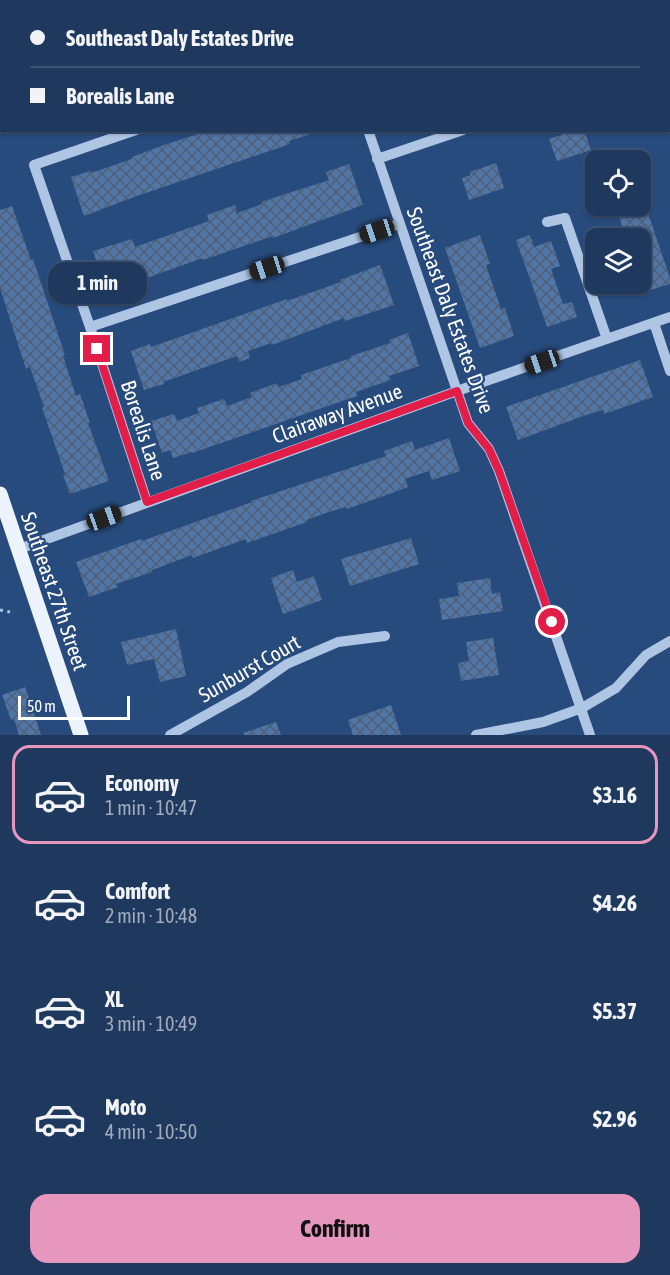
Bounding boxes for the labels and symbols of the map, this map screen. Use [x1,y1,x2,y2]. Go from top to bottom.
street label: Southeast Daly Estates Drive [402,204,500,416]
car [357,217,397,245]
car [247,254,287,282]
callout: 1 min [48,262,146,304]
route end [83,335,110,362]
car [522,348,562,376]
street label: Borealis Lane [117,377,171,483]
street label: Clairaway Avenue [269,378,405,448]
car [84,503,124,533]
street label: Southeast 27th Street [17,509,93,673]
route start [538,608,565,635]
street label: Sunburst Court [194,629,304,707]
scale bar [18,693,130,720]

